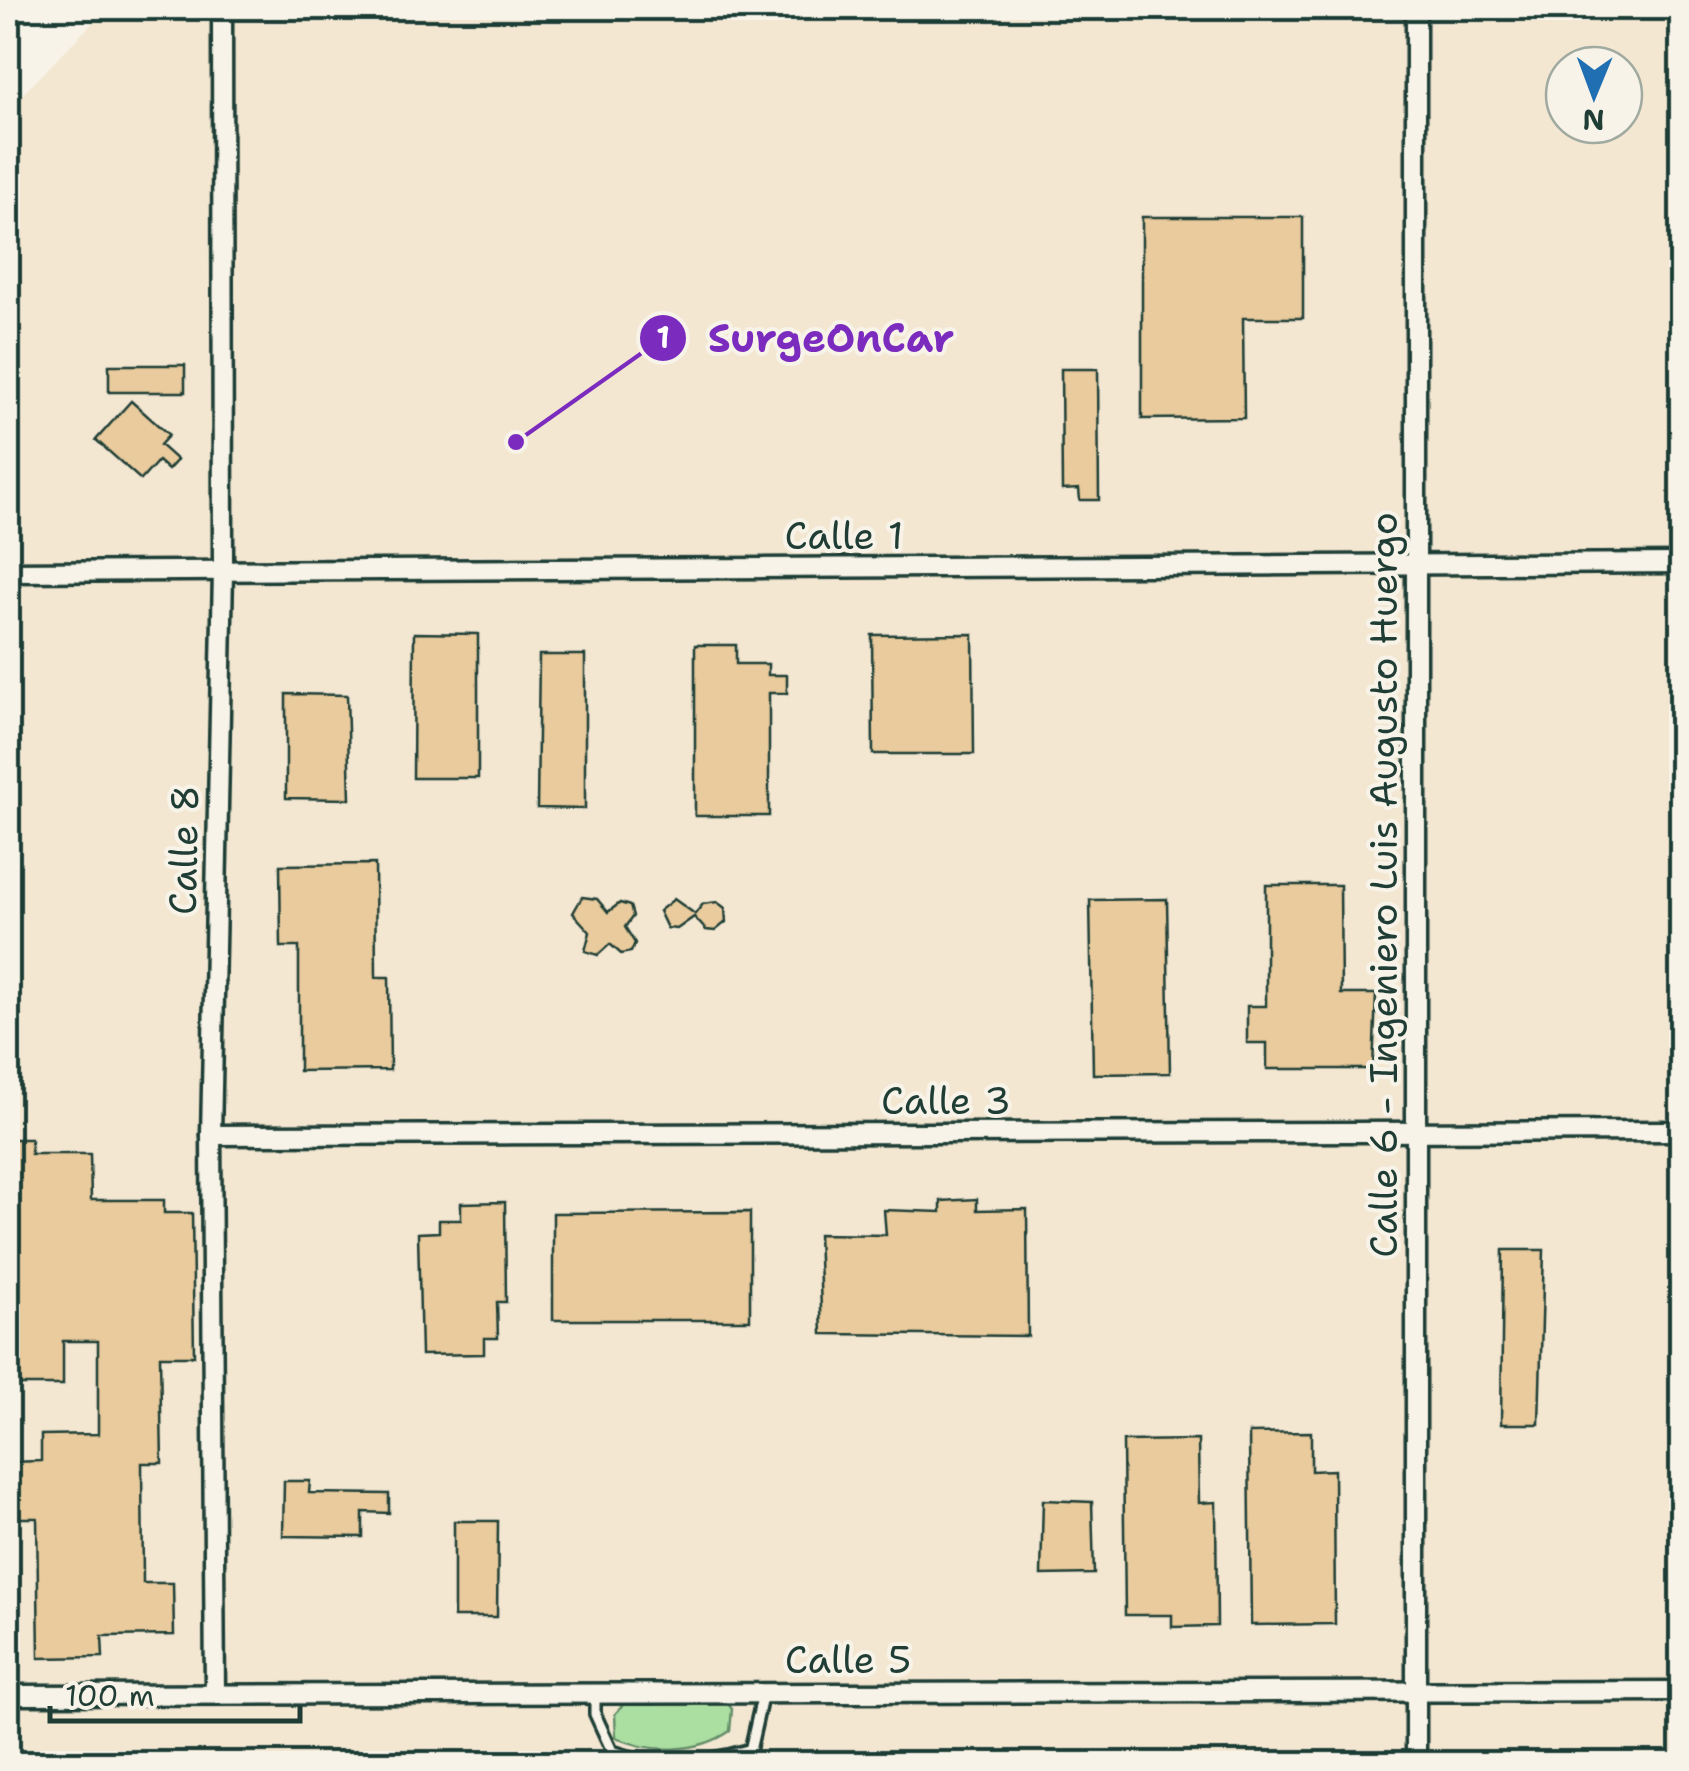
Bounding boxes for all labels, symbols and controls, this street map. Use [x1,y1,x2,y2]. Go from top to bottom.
north arrow [1544,45,1644,145]
text: N [1582,101,1605,139]
callout: SurgeOnCar [638,303,974,373]
text: SurgeOnCar [708,311,954,365]
text: 1 [656,317,670,358]
street label: Calle 1 [784,510,904,561]
street label: Calle 6 - Ingeniero Luis Augusto Huergo [1358,512,1409,1258]
street label: Calle 8 [157,785,210,915]
street label: Calle 3 [881,1075,1011,1126]
street label: Calle 5 [785,1634,911,1685]
scale bar [50,1661,300,1723]
text: 100 m [65,1675,155,1716]

